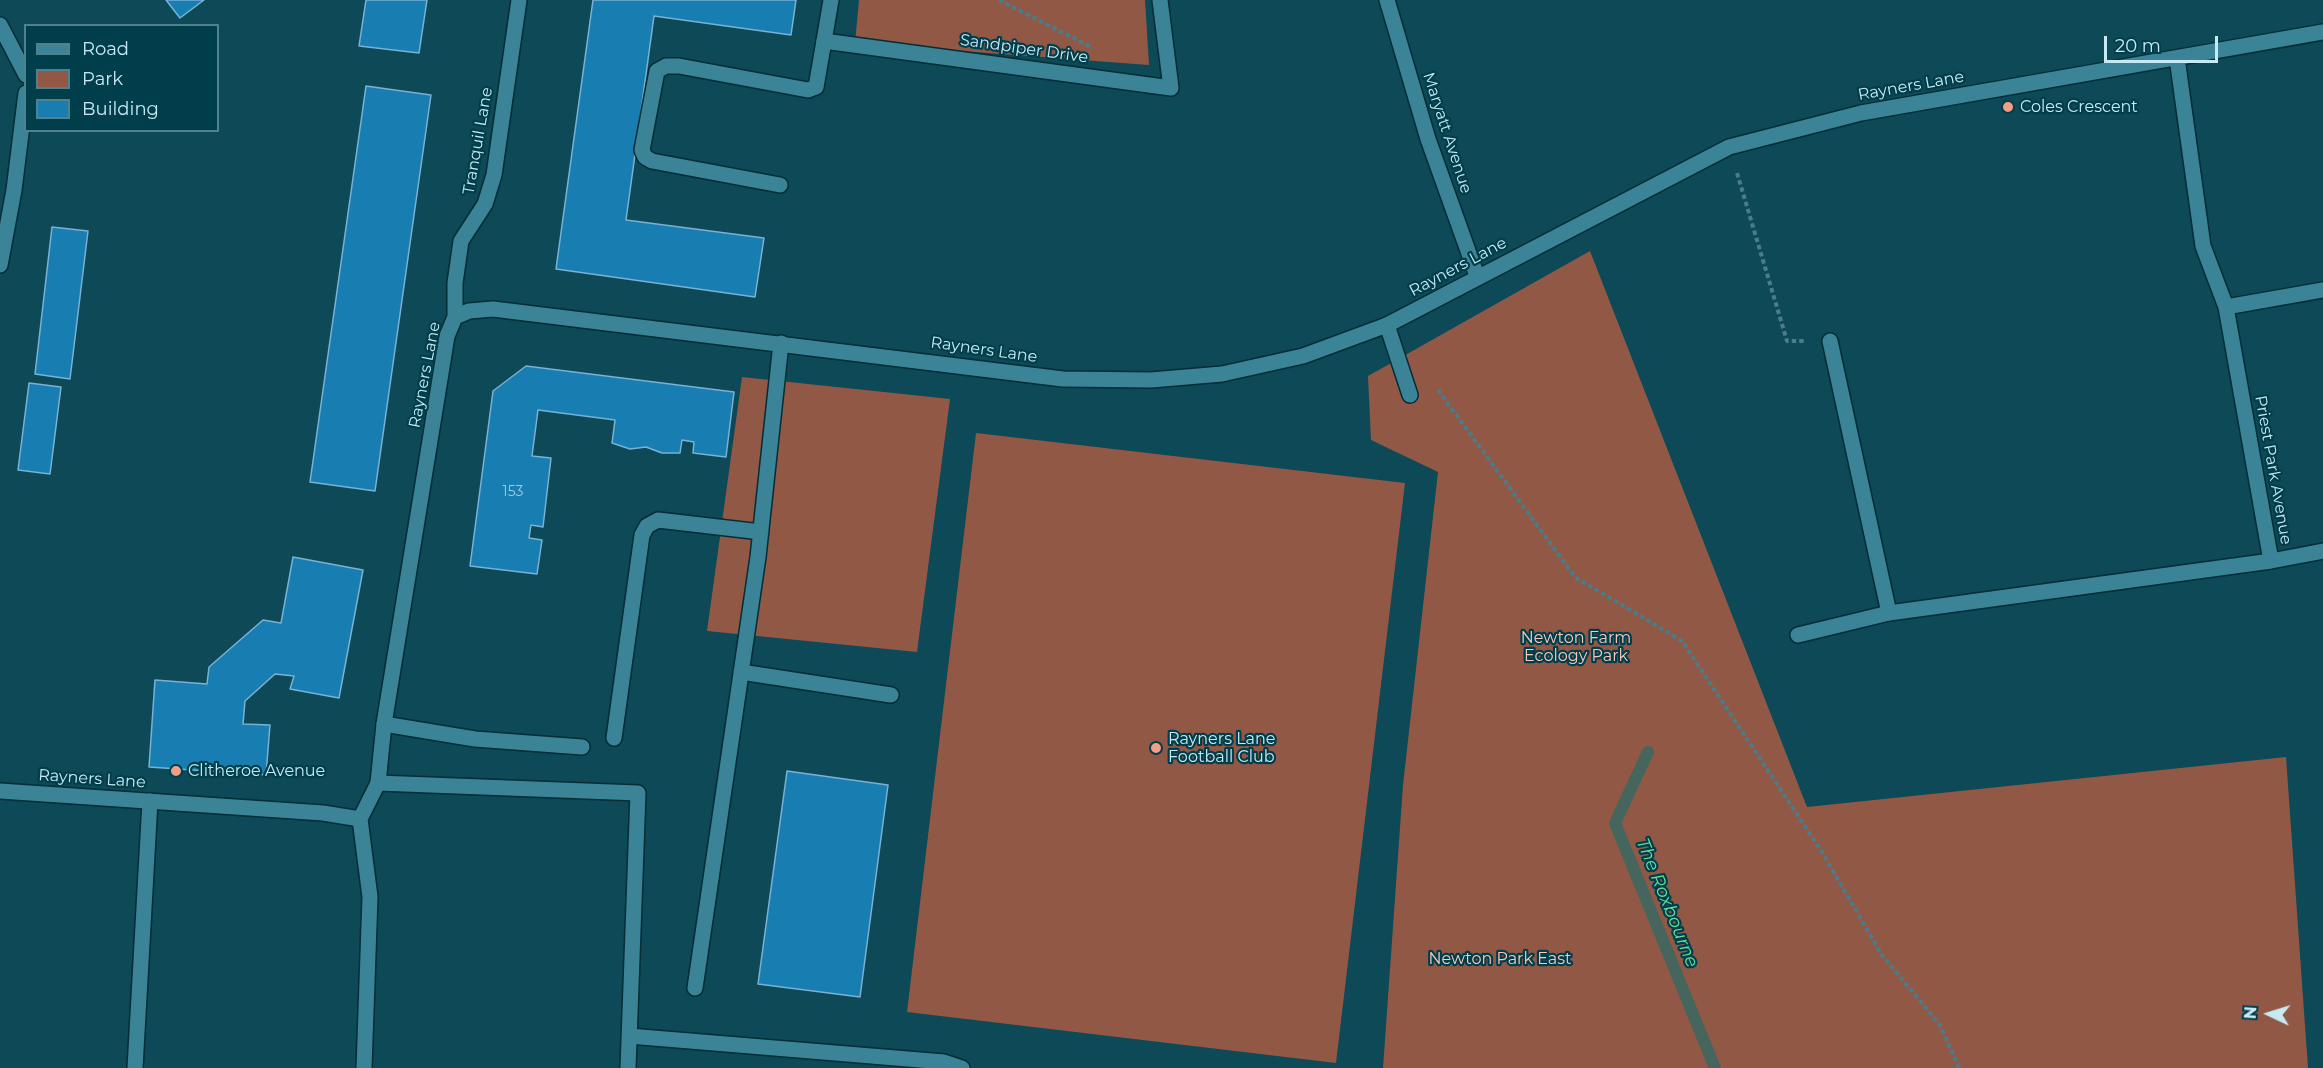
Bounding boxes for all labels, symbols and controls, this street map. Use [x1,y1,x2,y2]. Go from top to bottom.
legend [24,24,219,132]
scale bar [2107,24,2221,62]
street label: Sandpiper Drive [959,31,1089,67]
text: 20 m [2115,35,2161,57]
text: Road [82,38,129,60]
street label: Rayners Lane [1856,67,1966,105]
text: Park [82,68,123,90]
street label: Maryatt Avenue [1418,70,1476,196]
street label: Tranquil Lane [459,86,497,196]
place label: Coles Crescent [2020,97,2138,117]
text: Building [82,98,159,120]
marker: Coles Crescent [2001,100,2015,114]
street label: Rayners Lane [1406,233,1510,301]
street label: Rayners Lane [405,320,445,430]
street label: Rayners Lane [929,333,1039,367]
street label: Priest Park Avenue [2250,394,2296,546]
house number: 153 [503,484,523,500]
park label: Newton Farm Ecology Park [1521,628,1631,666]
place label: Rayners Lane Football Club [1168,729,1275,767]
marker: Rayners Lane Football Club [1149,741,1163,755]
place label: Clitheroe Avenue [188,761,325,781]
marker: Clitheroe Avenue [169,764,183,778]
street label: Rayners Lane [38,766,146,792]
water label: The Roxbourne [1631,835,1703,971]
park label: Newton Park East [1429,949,1571,969]
north arrow [2239,984,2299,1044]
text: N [2241,1006,2260,1020]

